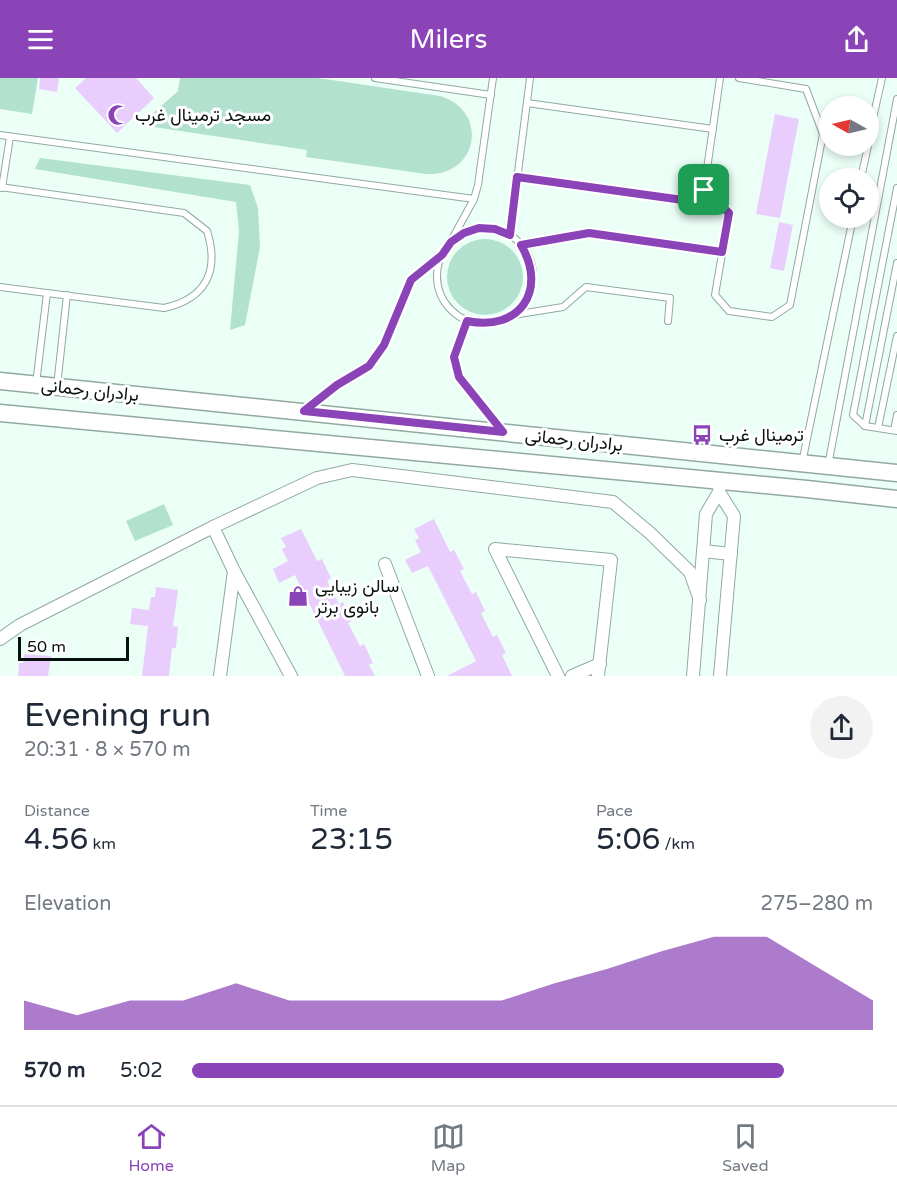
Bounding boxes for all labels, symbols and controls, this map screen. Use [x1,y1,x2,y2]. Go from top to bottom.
icon: menu [24,23,57,56]
text: Milers [410,23,487,56]
icon: share [840,23,873,56]
north arrow [819,96,879,156]
map controls [819,96,879,228]
mosque icon: مسجد ترمینال غرب [106,103,130,127]
place label: مسجد ترمینال غرب [135,104,271,126]
pin [678,164,729,215]
button: locate [819,168,879,228]
icon: arrive [687,173,720,206]
street label: برادران رحمانی [40,374,140,406]
bus stop icon: ترمینال غرب [690,423,714,447]
street label: برادران رحمانی [524,424,624,456]
place label: ترمینال غرب [719,424,804,446]
place label: سالن زیبایی بانوی برتر [314,575,399,618]
shop icon: سالن زیبایی بانوی برتر [286,584,310,608]
scale bar [18,634,129,662]
text: 50 m [27,637,66,657]
text: Evening run [24,696,211,735]
button: share [810,696,873,759]
text: 20:31 · 8 × 570 m [24,738,191,762]
text: Distance [24,801,90,821]
text: Time [310,801,347,821]
text: Pace [596,801,633,821]
text: 4.56 [24,821,88,858]
text: 23:15 [310,821,393,858]
text: 5:06 [596,821,660,858]
text: km [88,834,116,854]
text: /km [660,834,695,854]
text: Elevation [24,892,111,916]
text: 275–280 m [760,892,873,916]
text: 570 m [24,1059,85,1083]
text: 5:02 [120,1059,163,1083]
tab: Home [128,1120,174,1176]
tab: Map [431,1120,465,1176]
tab: Saved [722,1120,768,1176]

